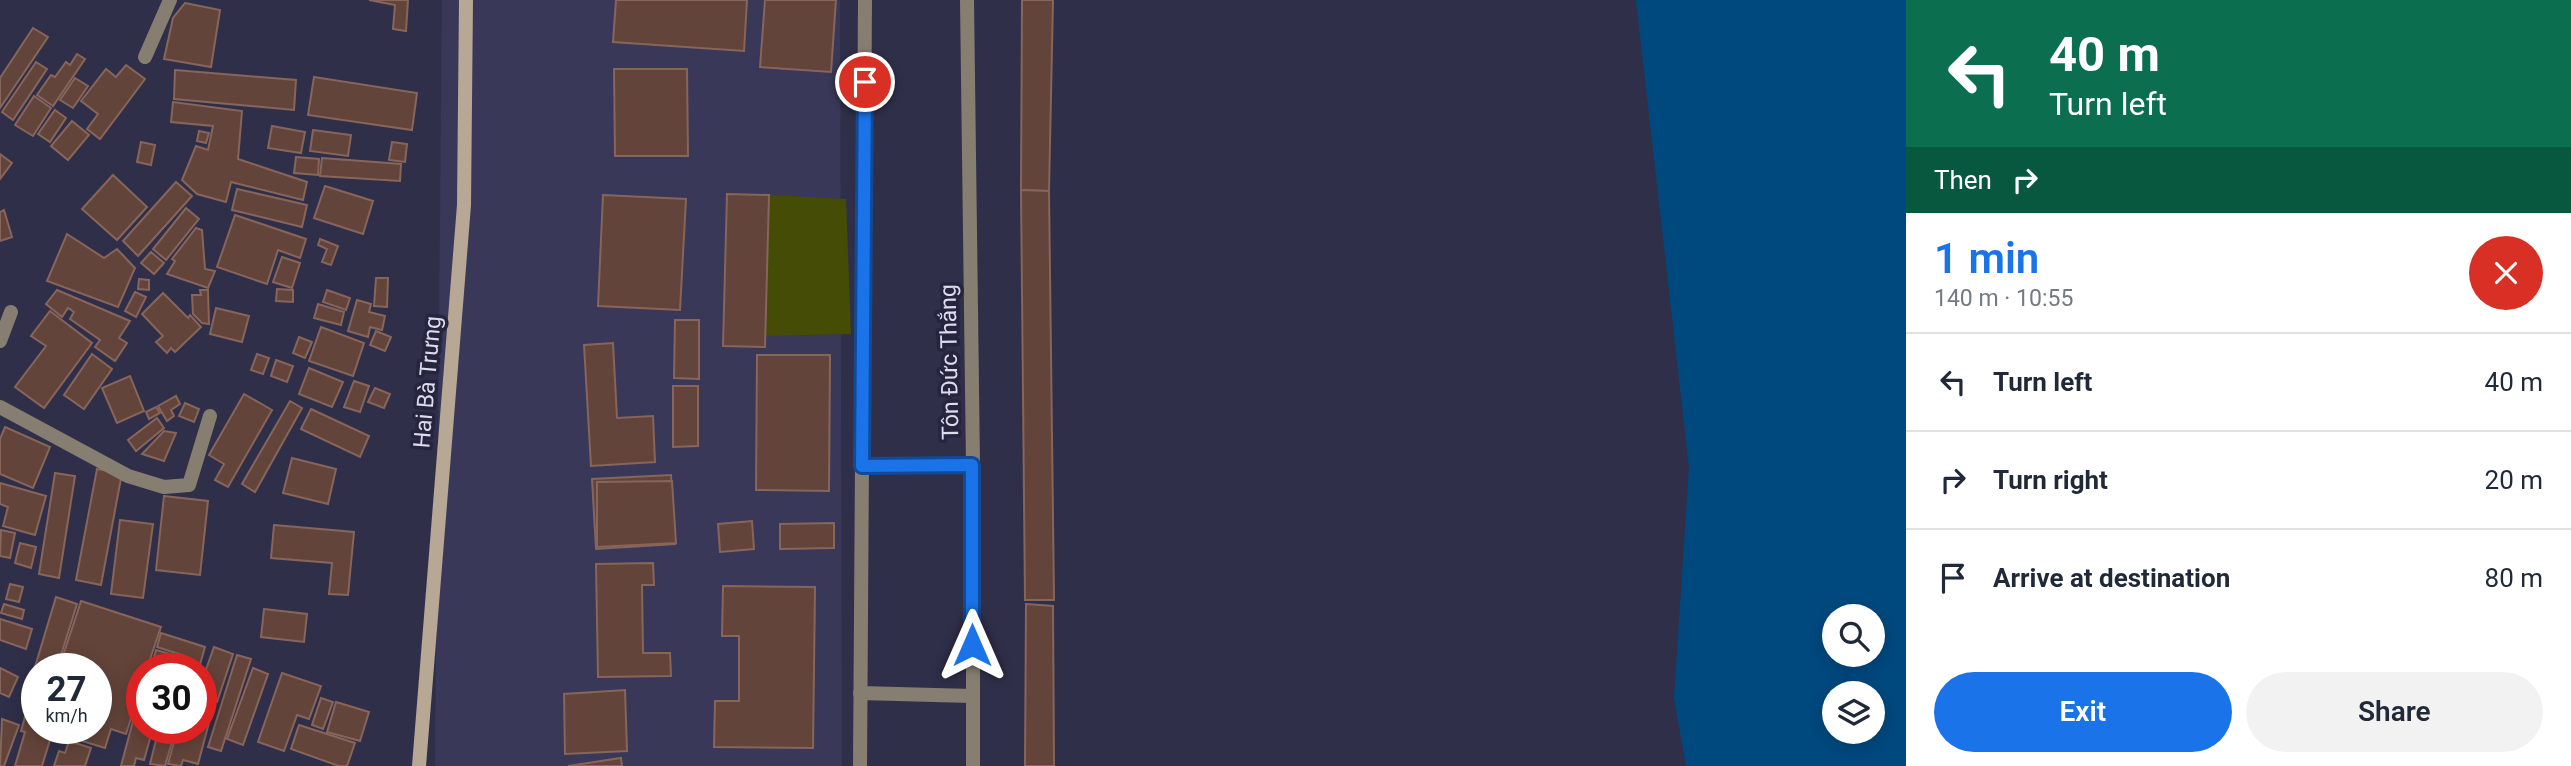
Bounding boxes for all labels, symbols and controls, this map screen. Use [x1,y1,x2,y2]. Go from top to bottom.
text: 40 m [2049,26,2160,83]
icon: left [1934,28,2025,119]
pin [835,52,895,112]
icon: arrive [846,63,884,101]
text: Turn left [2049,85,2167,123]
icon: right [2006,161,2044,199]
text: Then [1934,165,1992,195]
text: 1 min [1934,234,2039,283]
button: close [2469,236,2543,310]
street label: Tôn Đức Thắng [935,284,964,440]
text: 140 m · 10:55 [1934,285,2073,312]
street label: Hai Bà Trưng [408,315,447,449]
icon: left [1934,363,1972,401]
text: Turn left [1993,367,2092,397]
text: 40 m [2485,367,2543,397]
icon: right [1934,461,1972,499]
text: Turn right [1993,465,2108,495]
text: 20 m [2485,465,2543,495]
icon: arrive [1934,559,1972,597]
text: Arrive at destination [1993,563,2230,593]
text: 80 m [2485,563,2543,593]
map controls [1822,604,1885,744]
button: search [1822,604,1885,667]
position arrow [935,608,1009,682]
speed limit sign: 30 [126,653,217,744]
text: 27 [46,669,87,710]
button: Exit [1934,672,2232,752]
button: Share [2246,672,2543,752]
button: layers [1822,681,1885,744]
text: km/h [45,705,88,726]

